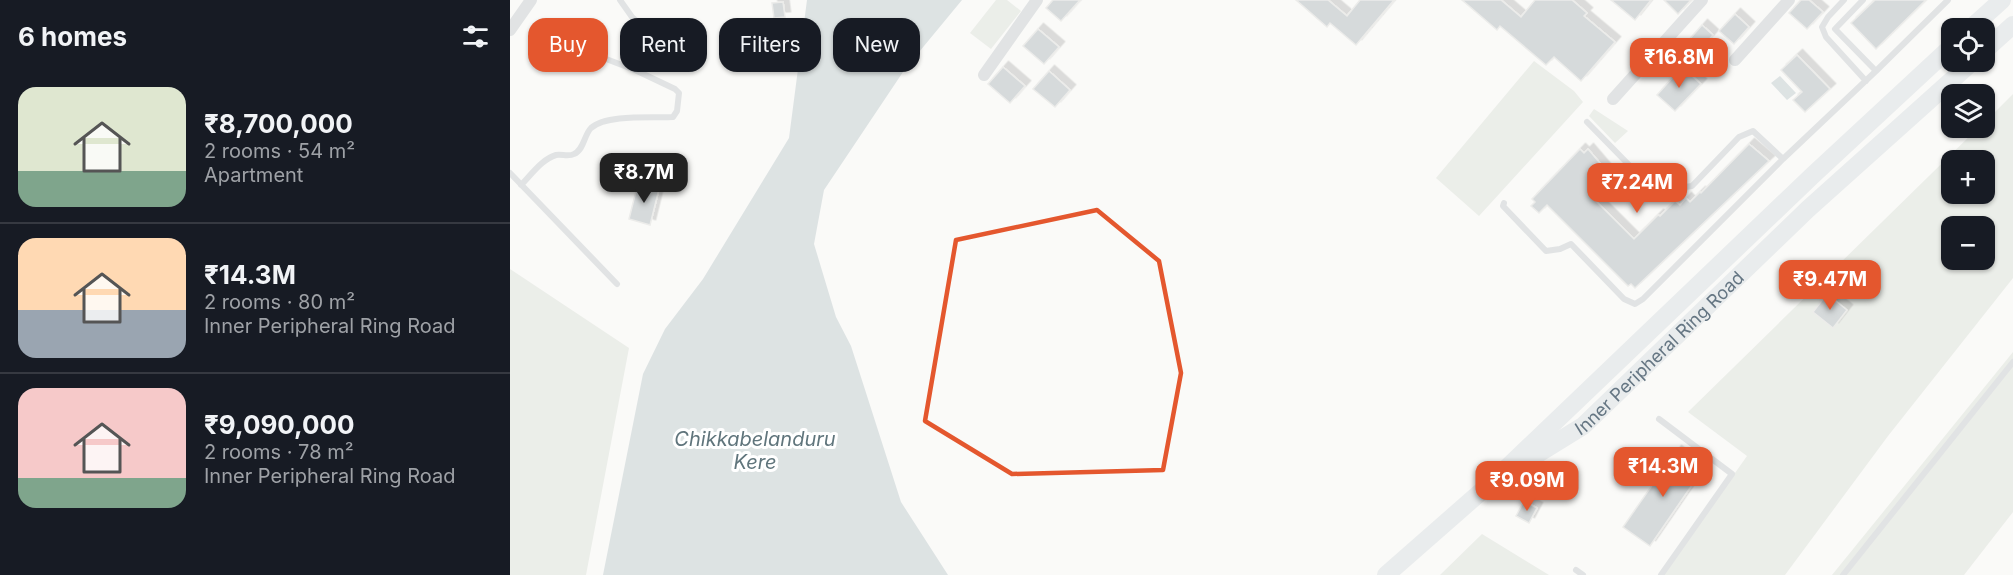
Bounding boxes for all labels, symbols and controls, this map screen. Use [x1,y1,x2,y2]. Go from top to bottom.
chip: Buy [528,18,608,72]
chip: Rent [620,18,707,72]
chip: Filters [719,18,821,72]
chip: New [833,18,920,72]
map controls [1941,18,1995,270]
button: locate [1941,18,1995,72]
icon: filters [459,20,492,53]
text: 6 homes [18,21,127,52]
pin: ₹16.8M [1630,38,1728,89]
text: ₹16.8M [1644,45,1714,69]
button: layers [1941,84,1995,138]
text: ₹8,700,000 [204,108,353,139]
icon: home [66,111,138,183]
text: 2 rooms · 54 m² [204,139,355,163]
button: + [1941,150,1995,204]
pin: ₹8.7M [602,153,686,204]
text: ₹8.7M [614,160,674,184]
text: Apartment [204,163,303,187]
pin: ₹7.24M [1588,163,1686,214]
text: ₹7.24M [1601,170,1673,194]
button: − [1941,216,1995,270]
text: ₹14.3M [204,259,296,290]
pin: ₹9.47M [1781,260,1879,311]
icon: home [66,262,138,334]
street label: Inner Peripheral Ring Road [1571,267,1748,439]
text: ₹9.47M [1793,267,1867,291]
text: 2 rooms · 80 m² [204,290,355,314]
text: Inner Peripheral Ring Road [204,314,455,338]
text: ₹9,090,000 [204,409,355,440]
icon: home [66,412,138,484]
water label: Chikkabelanduru Kere [674,427,836,474]
text: 2 rooms · 78 m² [204,440,353,464]
pin: ₹14.3M [1614,447,1712,498]
text: ₹14.3M [1628,454,1698,478]
pin: ₹9.09M [1478,461,1576,512]
text: Inner Peripheral Ring Road [204,464,455,488]
text: ₹9.09M [1489,468,1565,492]

